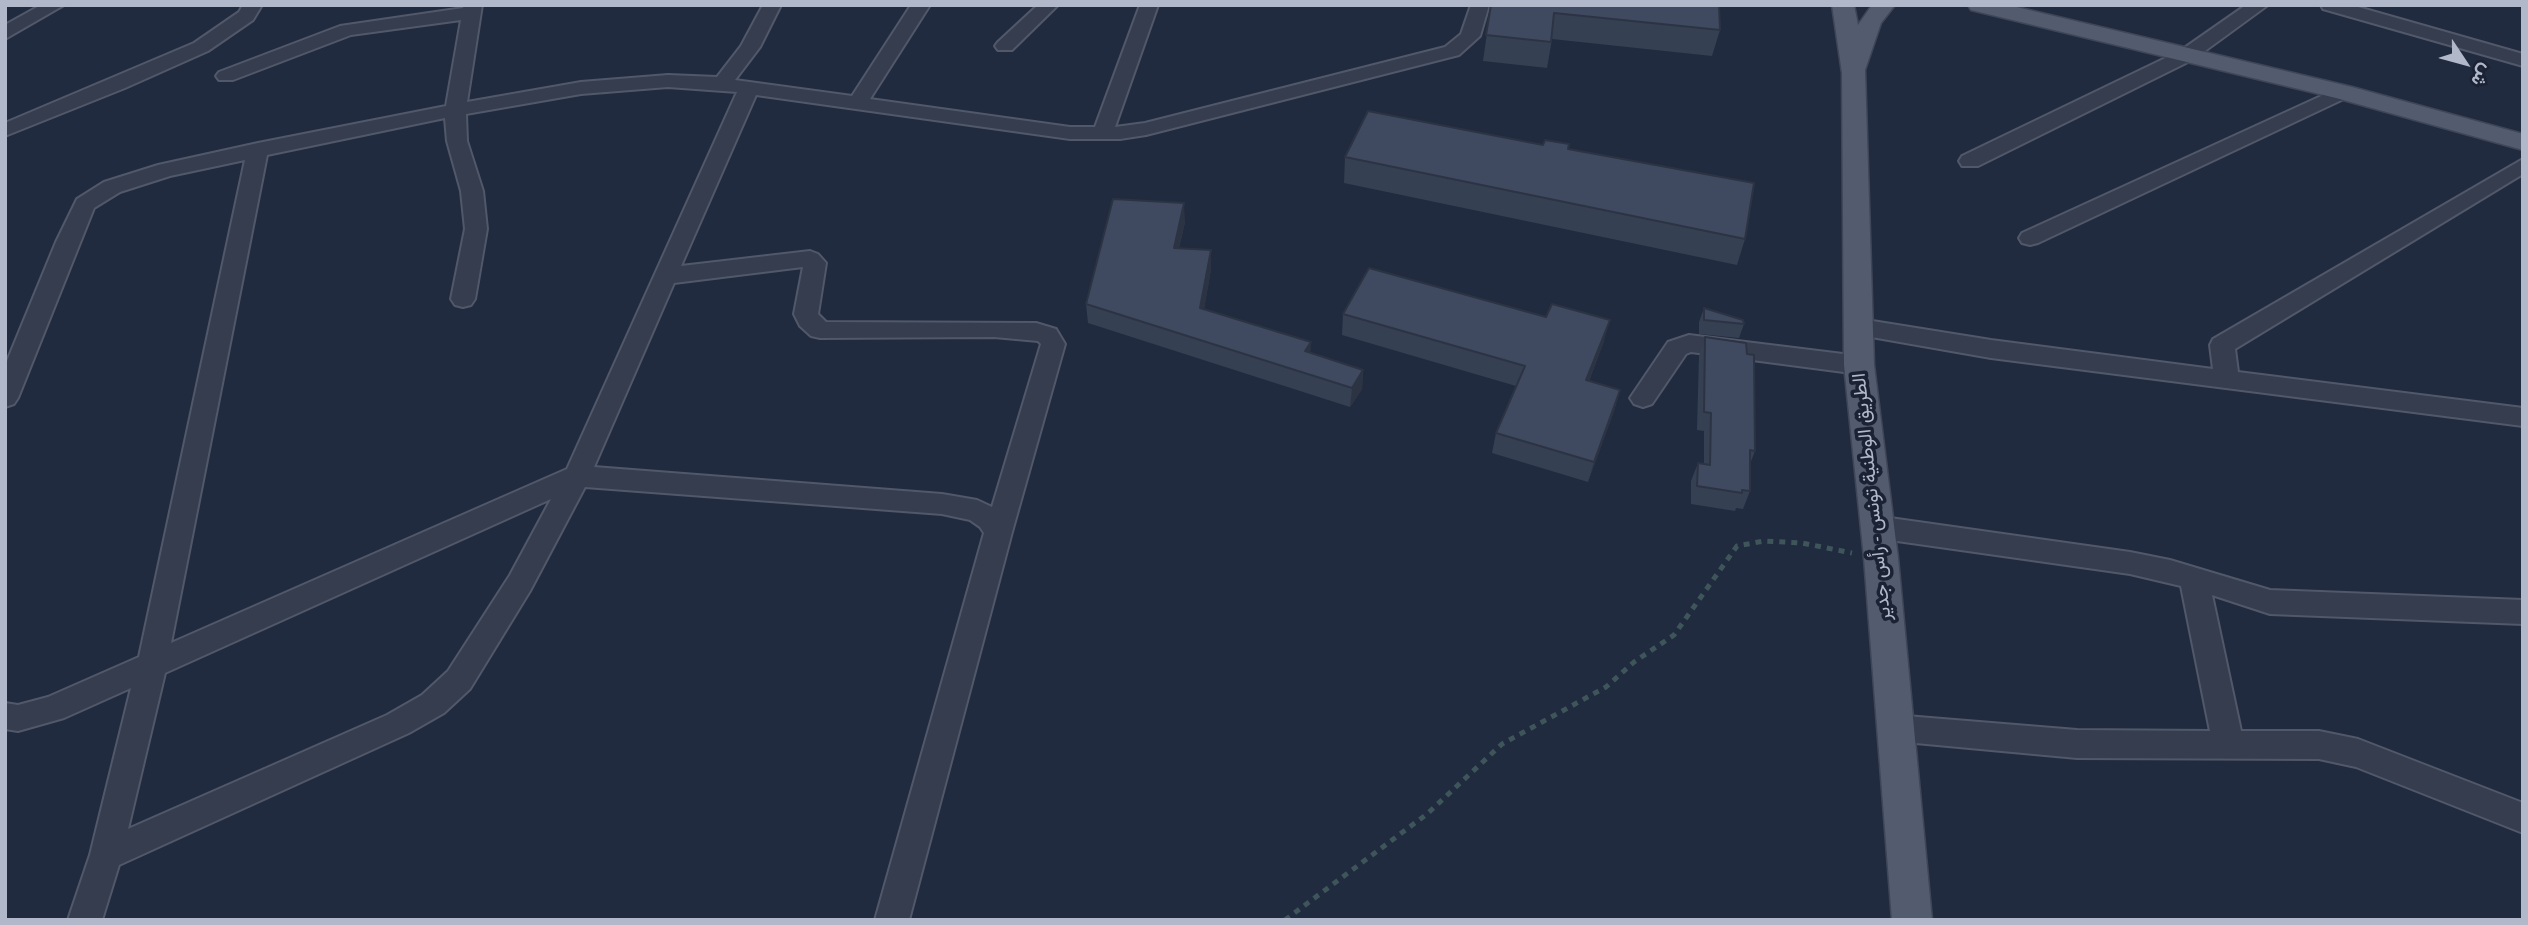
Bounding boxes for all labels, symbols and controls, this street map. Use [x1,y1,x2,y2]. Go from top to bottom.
north arrow [2430,28,2500,98]
text: ش [2465,58,2500,93]
street label: الطريق الوطنية تونس - رأس جدير [1849,372,1897,622]

